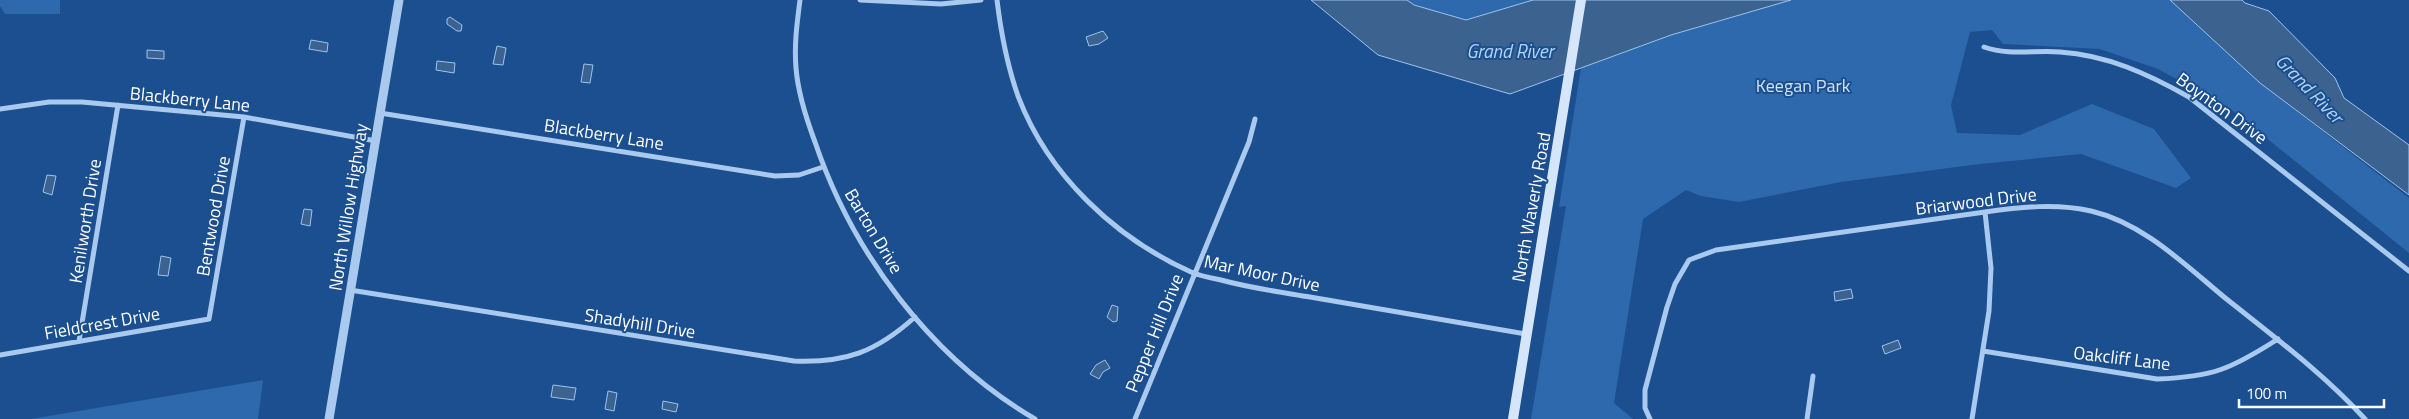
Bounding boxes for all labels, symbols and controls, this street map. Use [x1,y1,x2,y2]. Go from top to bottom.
water label: Grand River [1466,36,1556,65]
water label: Grand River [2269,47,2352,131]
street label: Boynton Drive [2171,65,2273,151]
park label: Keegan Park [1756,72,1851,99]
street label: Blackberry Lane [129,79,251,119]
street label: Blackberry Lane [542,111,666,157]
street label: North Willow Highway [321,121,375,293]
street label: North Waverly Road [1505,130,1557,284]
street label: Bentwood Drive [189,154,237,278]
street label: Kenilworth Drive [62,157,108,285]
street label: Briarwood Drive [1914,180,2038,222]
street label: Barton Drive [838,183,910,279]
street label: Mar Moor Drive [1202,248,1322,298]
street label: Pepper Hill Drive [1118,270,1190,396]
street label: Fieldcrest Drive [42,300,162,346]
street label: Shadyhill Drive [583,301,697,345]
street label: Oakcliff Lane [2072,339,2172,377]
scale bar [2239,376,2384,408]
text: 100 m [2246,382,2287,405]

